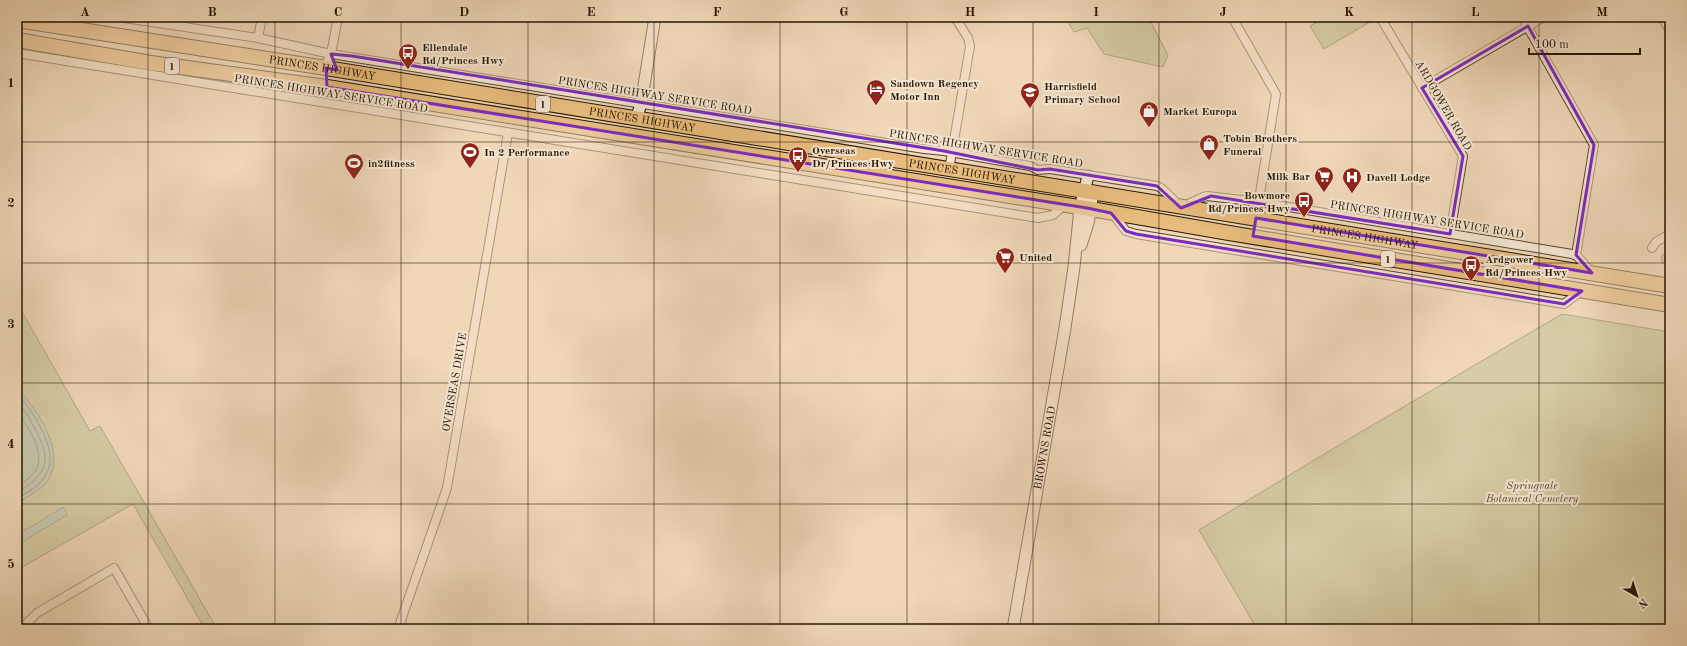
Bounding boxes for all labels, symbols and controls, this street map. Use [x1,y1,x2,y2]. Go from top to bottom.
text: A [80,6,90,19]
text: B [207,6,217,19]
text: C [334,6,342,19]
text: D [459,6,469,19]
text: E [587,6,596,19]
text: F [713,6,722,19]
text: G [839,6,849,19]
text: H [965,6,976,19]
text: I [1093,6,1099,19]
text: J [1219,6,1227,19]
text: K [1344,6,1354,19]
text: L [1471,6,1480,19]
text: M [1596,6,1608,19]
scale bar [1529,30,1640,56]
text: 100 m [1535,39,1569,51]
bus stop icon: Ellendale Rd/Princes Hwy [397,42,419,70]
place label: Ellendale Rd/Princes Hwy [422,43,505,67]
street label: PRINCES HIGHWAY [268,55,376,83]
road number: 1 [165,58,179,74]
street label: ARDGOWER ROAD [1412,59,1473,153]
street label: PRINCES HIGHWAY SERVICE ROAD [233,74,429,115]
street label: PRINCES HIGHWAY SERVICE ROAD [557,76,753,117]
text: 1 [7,77,15,90]
hotel icon: Sandown Regency Motor Inn [865,78,887,106]
place label: Sandown Regency Motor Inn [890,79,979,103]
school or university icon: Harrisfield Primary School [1019,81,1041,109]
place label: Harrisfield Primary School [1044,82,1121,106]
road number: 1 [536,96,550,112]
shop icon: Market Europa [1138,100,1160,128]
street label: PRINCES HIGHWAY [588,107,696,135]
place label: Market Europa [1163,107,1238,118]
street label: PRINCES HIGHWAY SERVICE ROAD [888,129,1084,170]
shop icon: Tobin Brothers Funeral [1198,133,1220,161]
place label: Tobin Brothers Funeral [1223,134,1297,158]
sports icon: In 2 Performance [459,141,481,169]
bus stop icon: Overseas Dr/Princes Hwy [787,145,809,173]
place label: Overseas Dr/Princes Hwy [812,146,894,170]
place label: In 2 Performance [484,148,570,159]
sports icon: in2fitness [343,152,365,180]
place label: in2fitness [368,159,415,170]
street label: PRINCES HIGHWAY [908,159,1016,187]
supermarket icon: Milk Bar [1313,165,1335,193]
hospital icon: Davell Lodge [1341,166,1363,194]
place label: Milk Bar [1266,172,1310,183]
place label: Davell Lodge [1366,173,1430,184]
bus stop icon: Bowmore Rd/Princes Hwy [1293,190,1315,218]
place label: Bowmore Rd/Princes Hwy [1208,191,1290,215]
text: 2 [7,197,15,210]
street label: PRINCES HIGHWAY SERVICE ROAD [1329,197,1525,241]
street label: PRINCES HIGHWAY [1311,221,1419,251]
supermarket icon: United [994,246,1016,274]
road number: 1 [1381,251,1395,267]
place label: United [1019,253,1052,264]
bus stop icon: Ardgower Rd/Princes Hwy [1460,254,1482,282]
place label: Ardgower Rd/Princes Hwy [1485,255,1568,279]
text: 3 [7,318,15,331]
street label: OVERSEAS DRIVE [441,332,470,433]
street label: BROWNS ROAD [1033,405,1058,490]
text: 4 [7,438,15,451]
park label: Springvale Botanical Cemetery [1485,481,1579,505]
text: 5 [7,558,15,571]
north arrow [1617,576,1657,616]
text: N [1635,596,1649,610]

